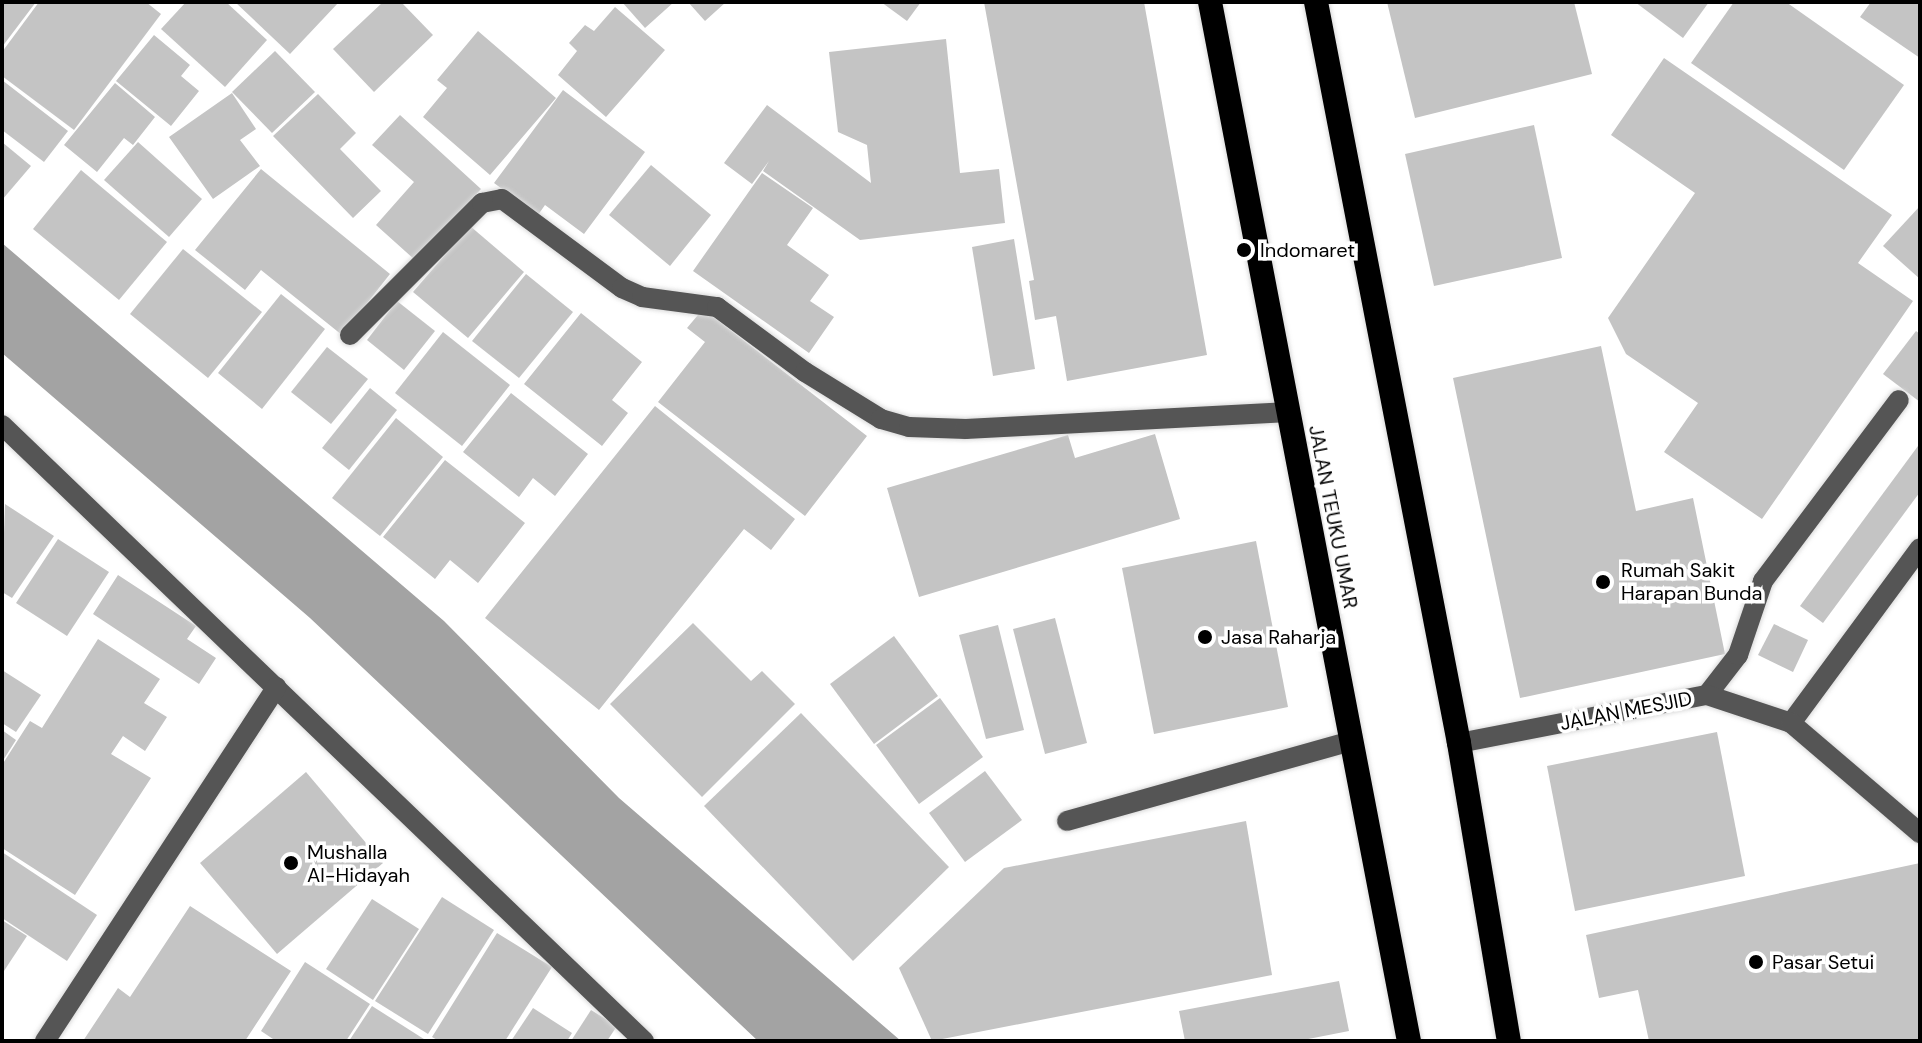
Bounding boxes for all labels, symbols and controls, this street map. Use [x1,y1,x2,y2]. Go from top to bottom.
place label: Indomaret [1260,238,1355,262]
marker: Indomaret [1235,241,1253,259]
street label: JALAN TEUKU UMAR [1303,423,1363,611]
place label: Rumah Sakit Harapan Bunda [1621,558,1762,605]
marker: Rumah Sakit Harapan Bunda [1592,571,1614,593]
place label: Jasa Raharja [1221,625,1336,649]
marker: Jasa Raharja [1196,628,1214,646]
street label: JALAN MESJID [1558,686,1694,736]
place label: Mushalla Al-Hidayah [307,840,410,887]
marker: Mushalla Al-Hidayah [282,854,300,872]
place label: Pasar Setui [1772,950,1874,974]
marker: Pasar Setui [1747,953,1765,971]

